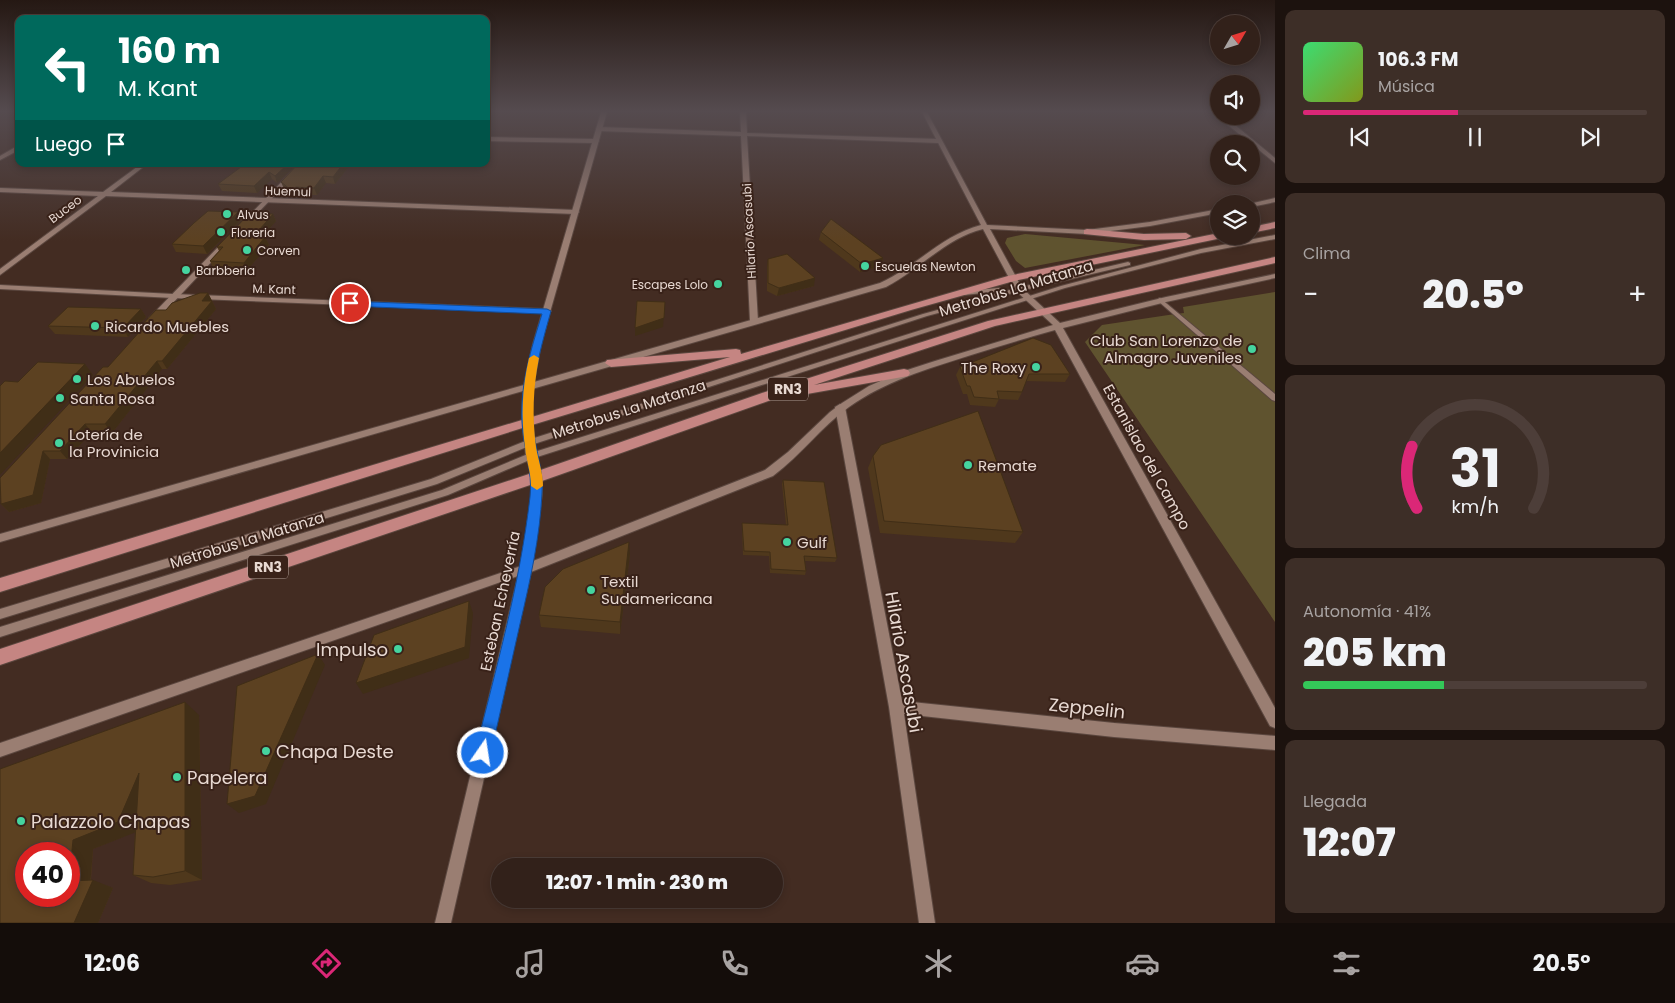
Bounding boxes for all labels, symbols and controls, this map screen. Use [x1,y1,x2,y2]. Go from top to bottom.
north arrow [1210,15,1260,65]
map controls [1210,15,1260,245]
text: 160 m [118,26,221,75]
icon: left [35,35,100,100]
text: 106.3 FM [1378,46,1458,73]
text: M. Kant [118,73,198,104]
button: sound [1210,75,1260,125]
text: Música [1378,75,1435,98]
icon: previous [1346,123,1374,151]
icon: pause [1461,123,1489,151]
icon: next [1576,123,1604,151]
icon: arrive [102,130,130,158]
text: Luego [35,131,92,158]
button: search [1210,135,1260,185]
street label: Huemul [265,182,312,200]
street label: Hilario Ascasubi [738,183,760,279]
street label: Buceo [45,191,85,227]
button: layers [1210,195,1260,245]
place label: Alvus [237,206,269,223]
marker: Alvus [221,208,233,220]
place label: Floreria [231,224,275,241]
marker: Floreria [215,226,227,238]
place label: Corven [257,242,300,259]
text: Clima [1303,242,1351,265]
marker: Corven [241,244,253,256]
street label: Metrobus La Matanza [936,255,1096,321]
place label: Escuelas Newton [875,258,976,275]
marker: Escuelas Newton [859,260,871,272]
place label: Barbberia [196,262,255,279]
marker: Barbberia [180,264,192,276]
text: 20.5° [1423,268,1524,321]
text: − [1303,275,1318,314]
text: + [1628,275,1647,314]
place label: Escapes Lolo [632,276,708,293]
marker: Escapes Lolo [712,278,724,290]
street label: M. Kant [252,280,296,298]
pin [329,282,371,324]
icon: arrive [336,289,364,317]
place label: Ricardo Muebles [105,316,229,337]
marker: Ricardo Muebles [89,320,101,332]
place label: Club San Lorenzo de Almagro Juveniles [1090,330,1242,368]
marker: Club San Lorenzo de Almagro Juveniles [1246,343,1258,355]
place label: The Roxy [961,357,1027,378]
marker: The Roxy [1030,361,1042,373]
place label: Los Abuelos [87,369,175,390]
marker: Los Abuelos [71,373,83,385]
street label: Metrobus La Matanza [550,374,708,444]
road number: RN3 [768,378,808,400]
street label: Estanislao del Campo [1098,380,1196,534]
place label: Santa Rosa [70,388,155,409]
marker: Santa Rosa [54,392,66,404]
place label: Lotería de la Provinicia [69,424,159,462]
text: 31 [1449,432,1501,505]
marker: Lotería de la Provinicia [53,437,65,449]
place label: Remate [978,455,1037,476]
marker: Remate [962,459,974,471]
text: km/h [1451,494,1499,519]
street label: Metrobus La Matanza [167,507,327,573]
street label: Esteban Echeverría [475,529,525,673]
place label: Gulf [797,532,827,553]
marker: Gulf [781,536,793,548]
road number: RN3 [248,556,288,578]
place label: Textil Sudamericana [601,571,713,609]
marker: Textil Sudamericana [585,584,597,596]
street label: Hilario Ascasubi [879,589,929,735]
text: Autonomía · 41% [1303,600,1431,623]
text: 205 km [1303,626,1447,679]
place label: Impulso [316,637,388,662]
marker: Impulso [392,643,404,655]
street label: Zeppelin [1048,692,1126,724]
position arrow [456,726,508,778]
place label: Chapa Deste [276,739,394,764]
marker: Chapa Deste [260,745,272,757]
place label: Papelera [187,765,267,790]
marker: Papelera [171,771,183,783]
text: Llegada [1303,790,1367,813]
place label: Palazzolo Chapas [31,809,190,834]
marker: Palazzolo Chapas [15,815,27,827]
text: 12:07 [1303,816,1396,869]
speed limit sign: 40 [15,842,80,907]
text: 12:07 · 1 min · 230 m [546,869,728,896]
icon: directions [309,946,344,981]
icon: music [513,946,548,981]
icon: phone [717,946,752,981]
icon: climate [921,946,956,981]
icon: car [1125,946,1160,981]
icon: filters [1329,946,1364,981]
text: 12:06 [84,948,140,979]
text: 20.5° [1533,948,1590,979]

